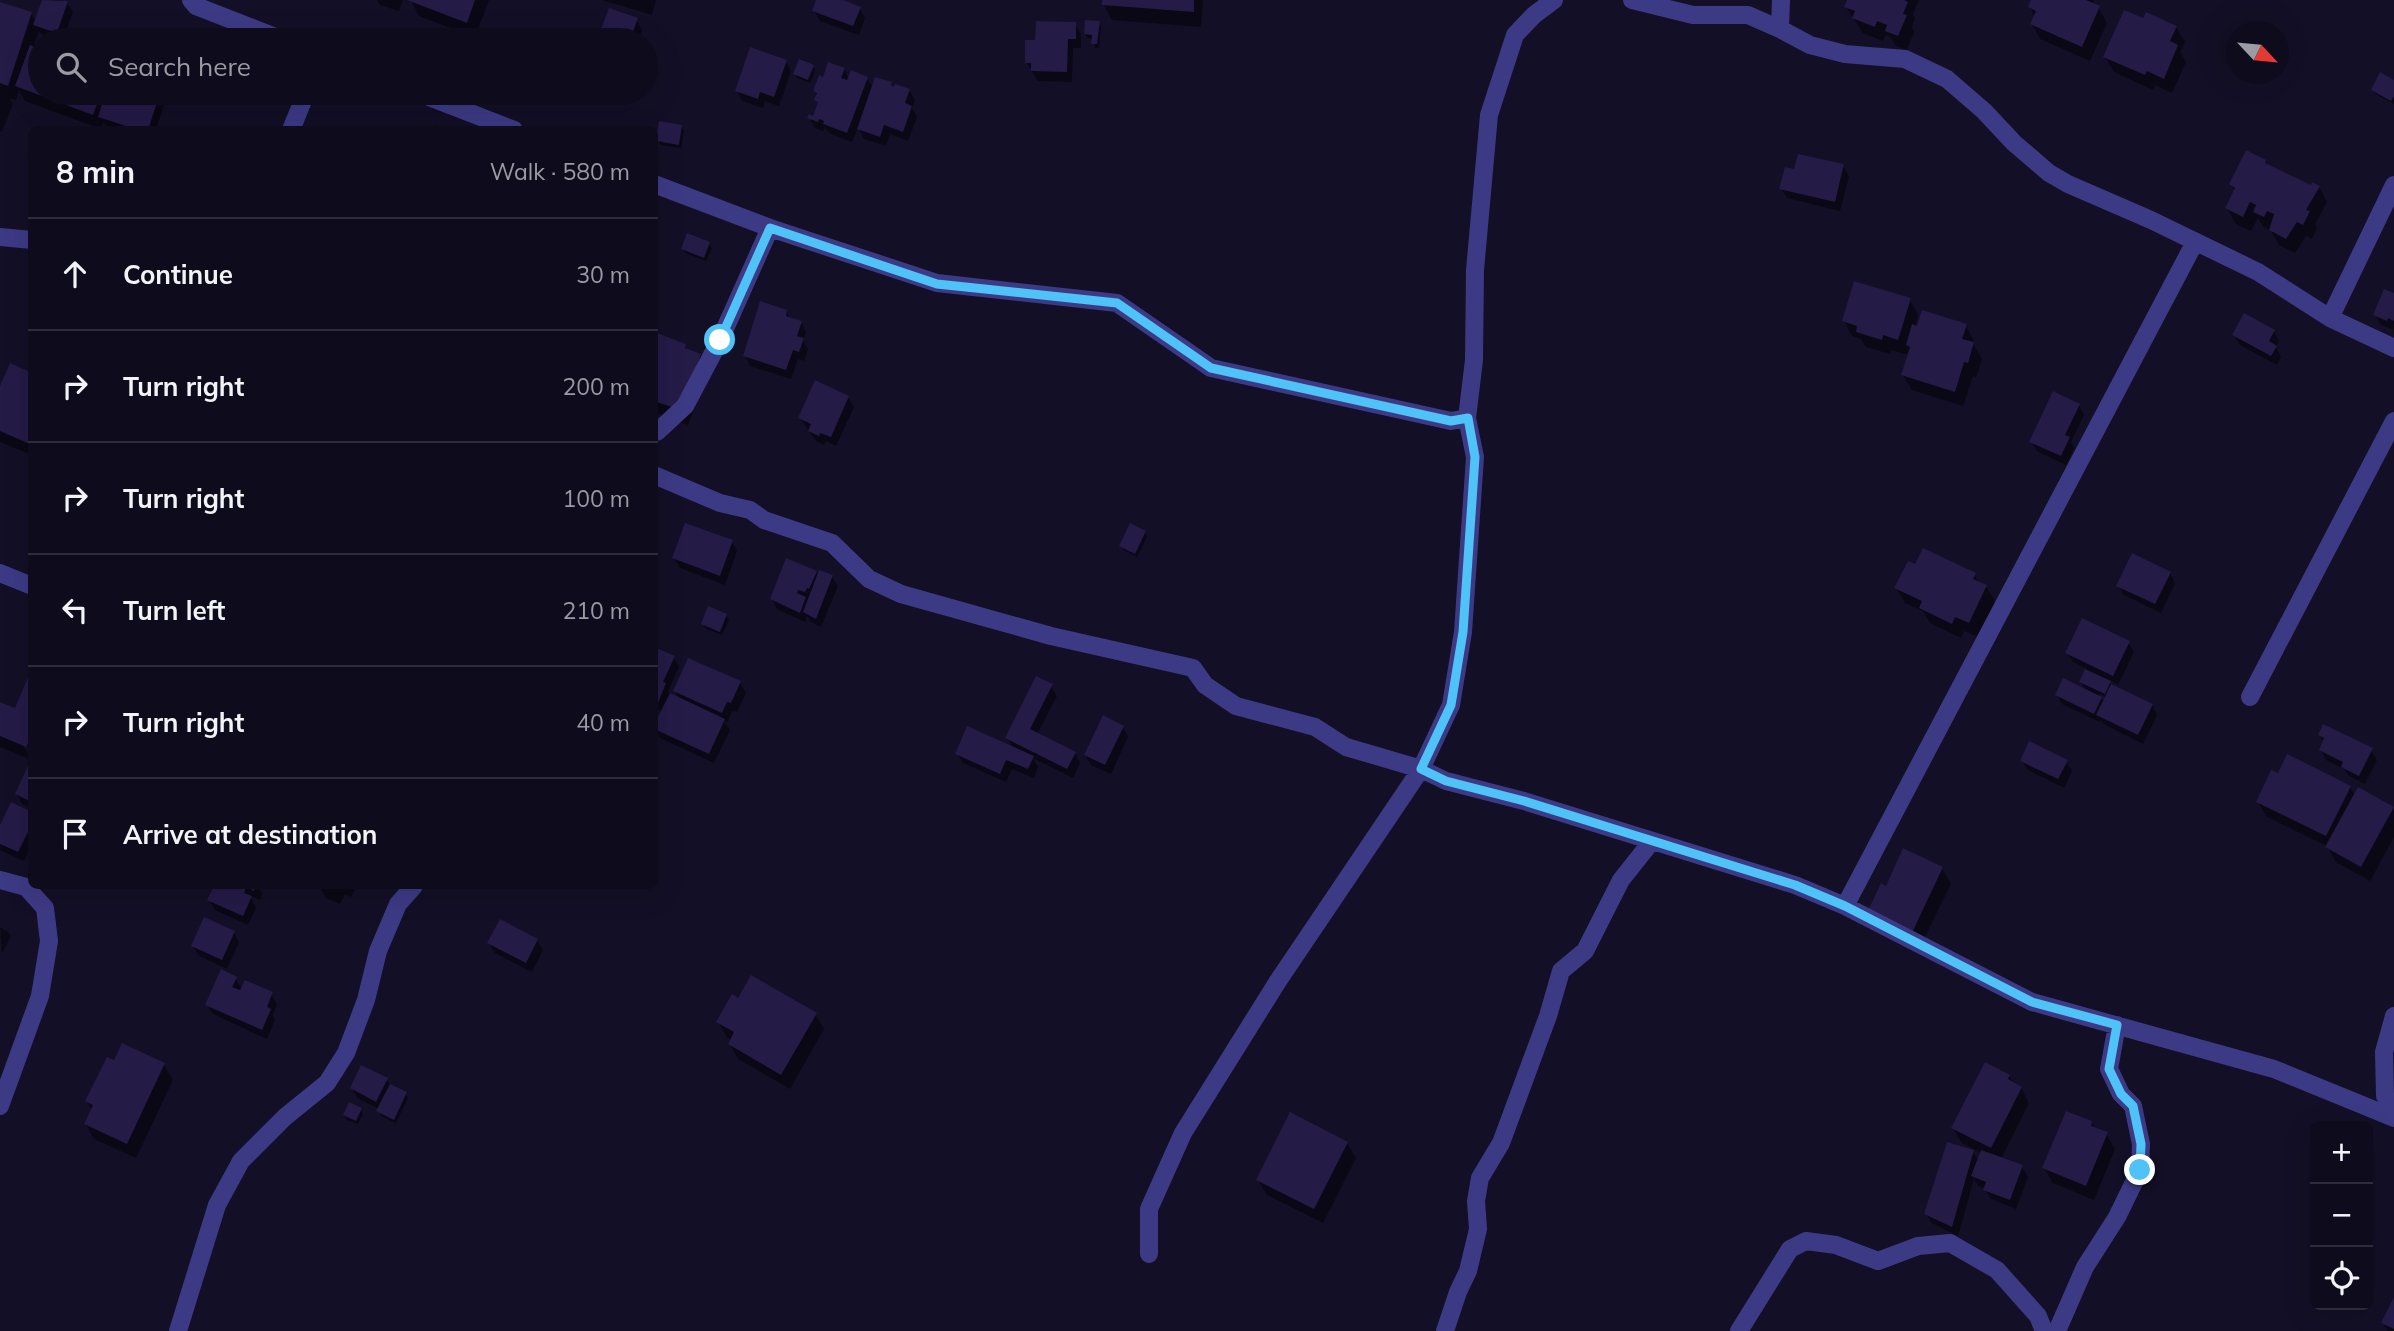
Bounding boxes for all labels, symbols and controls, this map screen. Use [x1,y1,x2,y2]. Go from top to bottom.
north arrow [2226,21,2289,84]
search box [28,28,658,105]
icon: search [52,48,90,86]
text: Search here [108,50,251,83]
text: 8 min [56,153,135,191]
text: Walk · 580 m [490,157,630,186]
icon: ahead [56,255,94,293]
text: Continue [123,258,233,291]
text: 30 m [576,260,630,289]
route start [704,324,735,355]
icon: right [56,367,94,405]
text: Turn right [123,370,244,403]
text: 200 m [562,372,630,401]
icon: right [56,479,94,517]
text: Turn right [123,482,244,515]
text: 100 m [562,484,630,513]
icon: left [56,591,94,629]
text: Turn left [123,594,225,627]
text: 210 m [562,596,630,625]
icon: right [56,703,94,741]
text: Turn right [123,706,244,739]
text: 40 m [576,708,630,737]
icon: arrive [56,815,94,853]
text: Arrive at destination [123,818,378,851]
map controls [2310,1121,2373,1310]
button: + [2310,1121,2373,1184]
route end [2124,1154,2155,1185]
button: − [2310,1184,2373,1247]
button: locate [2310,1247,2373,1310]

